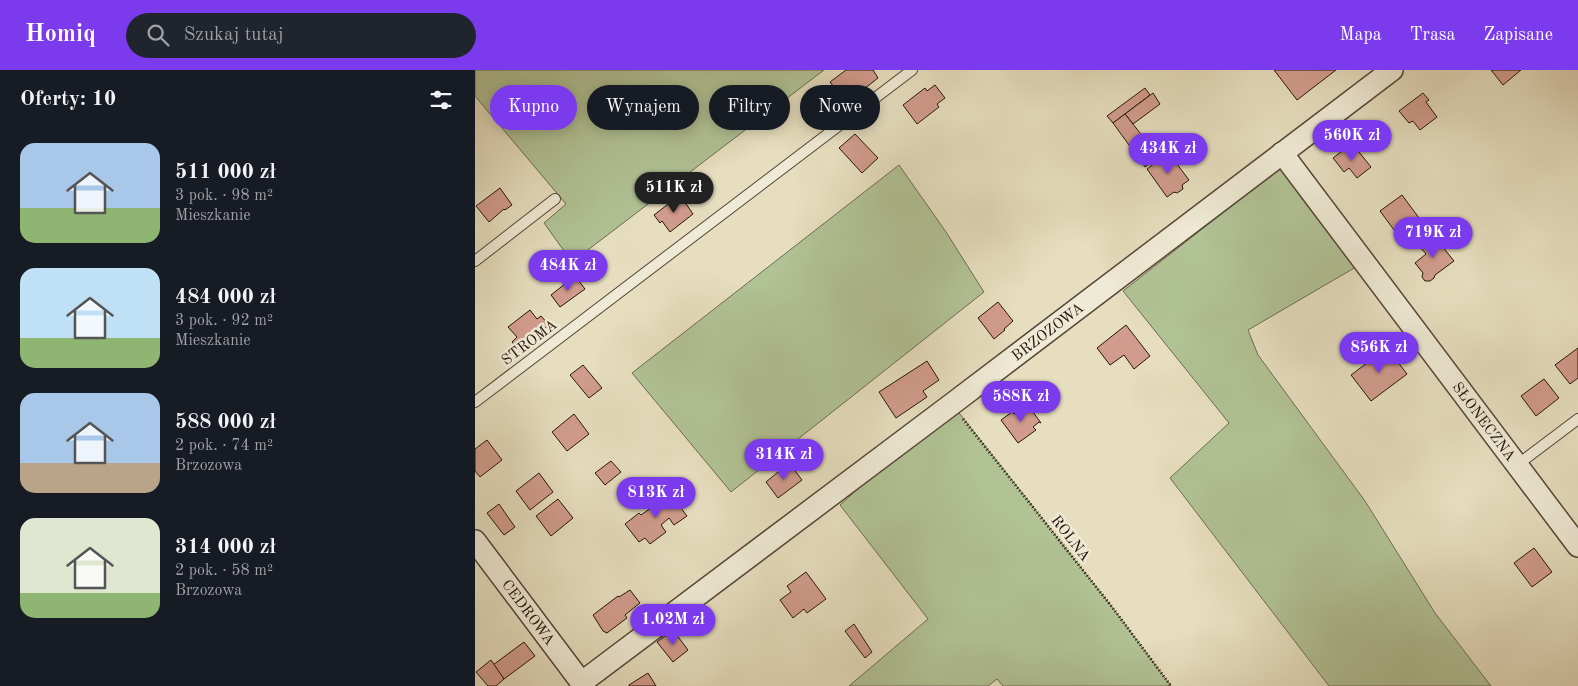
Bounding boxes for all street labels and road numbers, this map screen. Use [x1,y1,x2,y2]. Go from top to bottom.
street label: BRZOZOWA [1010,301,1087,365]
street label: STROMA [499,317,561,369]
street label: SŁONECZNA [1449,380,1518,465]
street label: ROLNA [1047,513,1093,565]
street label: CEDROWA [498,578,557,649]

